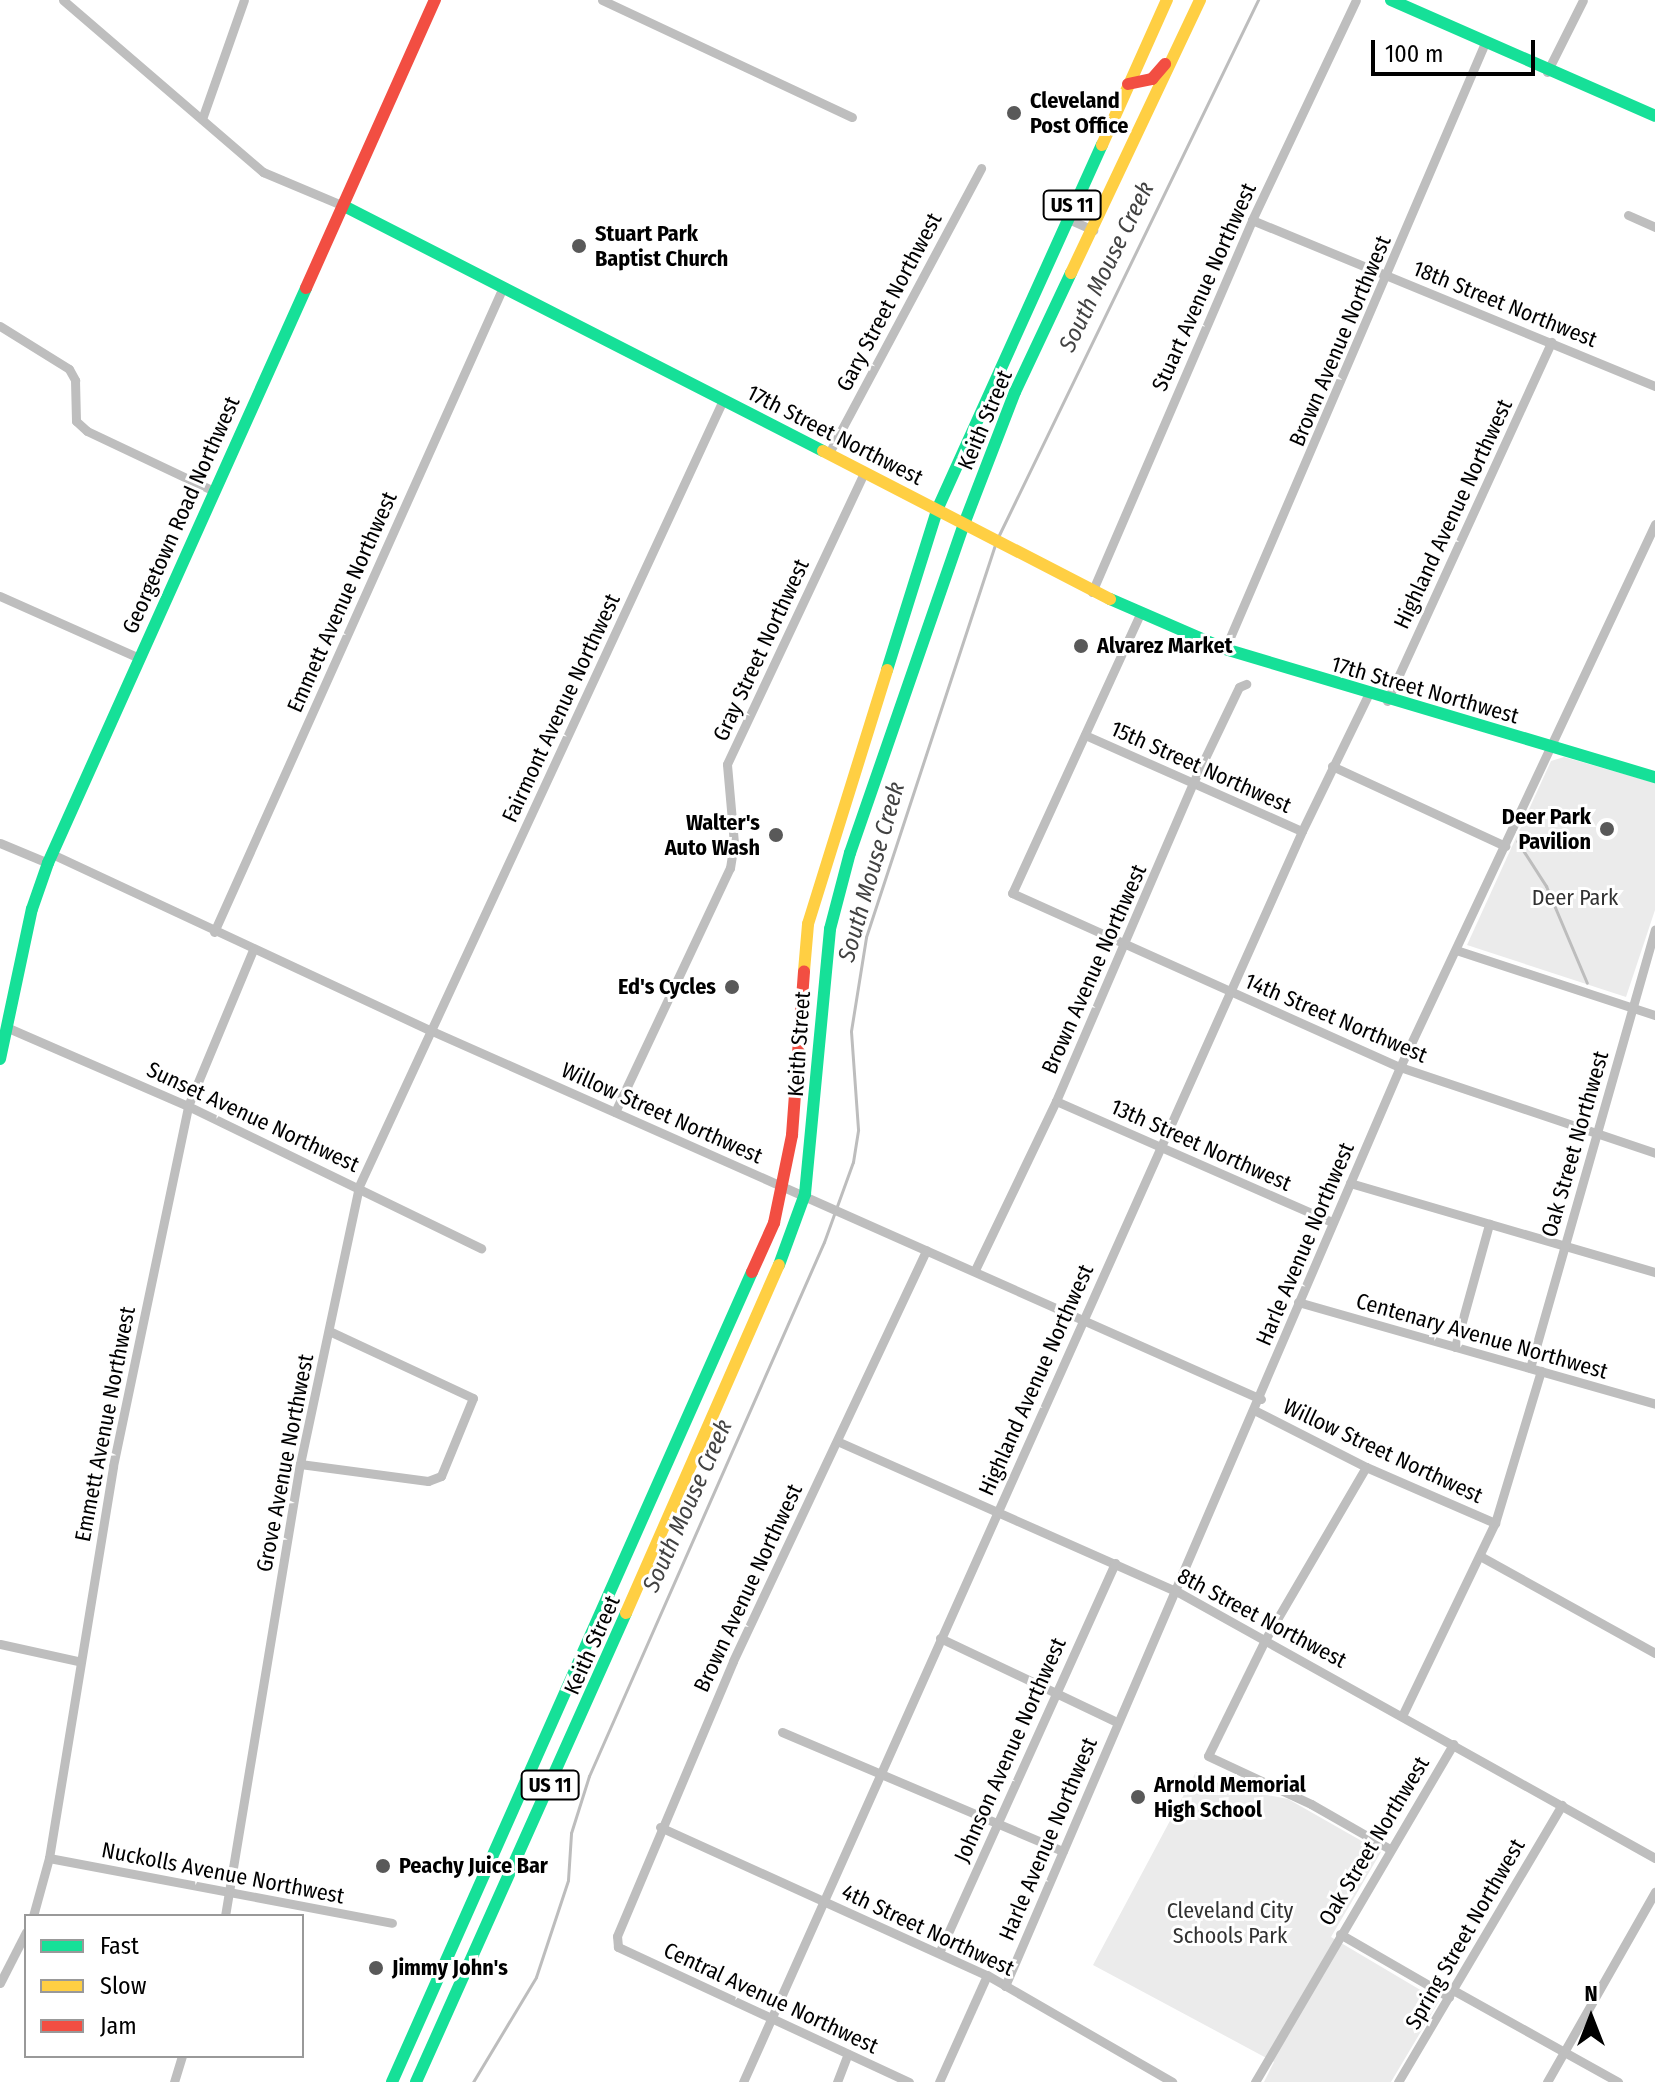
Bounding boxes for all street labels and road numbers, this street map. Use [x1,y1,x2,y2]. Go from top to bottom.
street label: Stuart Avenue Northwest [1146,179,1262,395]
road number: US 11 [1042,189,1102,221]
street label: Gary Street Northwest [831,208,947,396]
street label: Brown Avenue Northwest [1284,232,1396,450]
street label: 18th Street Northwest [1409,255,1601,353]
street label: Keith Street [952,366,1018,474]
street label: 17th Street Northwest [743,379,927,491]
street label: Georgetown Road Northwest [117,392,245,638]
street label: Highland Avenue Northwest [1388,395,1518,633]
street label: Emmett Avenue Northwest [281,488,403,716]
street label: Gray Street Northwest [707,555,815,745]
street label: Fairmont Avenue Northwest [496,589,626,827]
street label: 17th Street Northwest [1328,651,1522,729]
street label: 15th Street Northwest [1107,715,1295,819]
street label: Brown Avenue Northwest [1036,860,1152,1078]
street label: 14th Street Northwest [1241,968,1431,1068]
street label: Keith Street [782,990,816,1098]
street label: Oak Street Northwest [1536,1048,1614,1240]
street label: Sunset Avenue Northwest [143,1056,363,1178]
street label: Willow Street Northwest [557,1057,767,1169]
street label: 13th Street Northwest [1107,1093,1295,1197]
street label: Harle Avenue Northwest [1250,1138,1360,1350]
street label: Highland Avenue Northwest [973,1260,1099,1500]
street label: Centenary Avenue Northwest [1353,1287,1611,1385]
street label: Emmett Avenue Northwest [69,1304,141,1544]
street label: Grove Avenue Northwest [251,1352,319,1574]
street label: Willow Street Northwest [1279,1393,1487,1509]
street label: Brown Avenue Northwest [688,1480,808,1696]
street label: 8th Street Northwest [1173,1562,1351,1674]
street label: Keith Street [558,1591,626,1699]
street label: Johnson Avenue Northwest [949,1634,1071,1866]
street label: Harle Avenue Northwest [993,1733,1103,1945]
street label: Oak Street Northwest [1313,1752,1435,1930]
road number: US 11 [520,1769,580,1801]
street label: Spring Street Northwest [1400,1834,1530,2034]
street label: Nuckolls Avenue Northwest [99,1837,347,1909]
street label: 4th Street Northwest [838,1878,1018,1982]
street label: Central Avenue Northwest [660,1937,882,2059]

